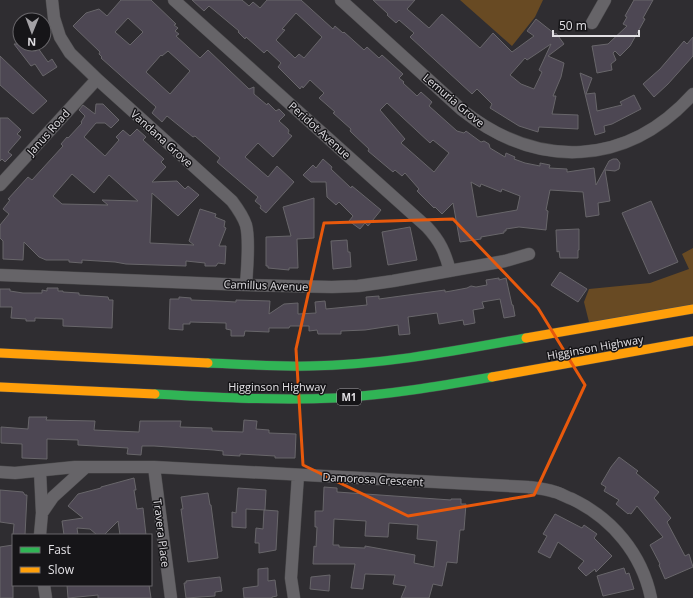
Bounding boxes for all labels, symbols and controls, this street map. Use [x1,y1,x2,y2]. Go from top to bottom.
north arrow [12,12,52,52]
scale bar [553,12,639,38]
text: 50 m [559,17,587,34]
text: N [27,35,36,50]
street label: Lemuria Grove [420,70,488,130]
street label: Peridot Avenue [286,98,354,162]
street label: Janus Road [23,106,73,159]
street label: Vandana Grove [128,106,196,170]
street label: Camillus Avenue [223,276,309,294]
street label: Higginson Highway [546,331,645,363]
street label: Higginson Highway [228,379,326,394]
road number: M1 [337,389,361,405]
street label: Damorosa Crescent [322,469,424,489]
street label: Travera Place [150,498,174,568]
legend [12,534,152,586]
text: Fast [48,541,71,558]
text: Slow [48,561,75,578]

